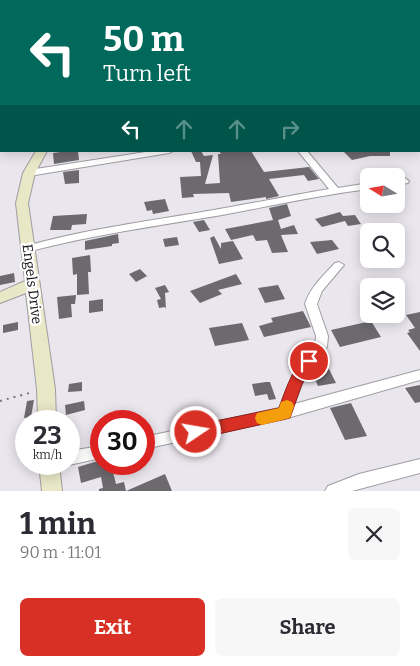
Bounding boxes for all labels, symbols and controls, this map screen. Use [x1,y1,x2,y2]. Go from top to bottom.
text: 50 m [103,18,184,60]
icon: left [20,20,85,85]
text: Turn left [103,60,191,87]
icon: left [117,115,145,143]
icon: ahead [170,115,198,143]
icon: ahead [223,115,251,143]
icon: right [276,115,304,143]
north arrow [360,168,405,212]
map controls [360,168,405,323]
button: search [360,223,405,268]
street label: Engels Drive [19,243,45,325]
button: layers [360,278,405,323]
pin [288,340,330,382]
icon: arrive [295,347,323,375]
position arrow [169,405,221,457]
speed limit sign: 30 [90,410,155,475]
text: 23 [33,421,62,451]
text: km/h [33,448,62,462]
text: 1 min [20,506,96,542]
button: close [348,508,400,560]
text: 90 m · 11:01 [20,543,101,562]
button: Exit [20,598,205,656]
button: Share [215,598,400,656]

